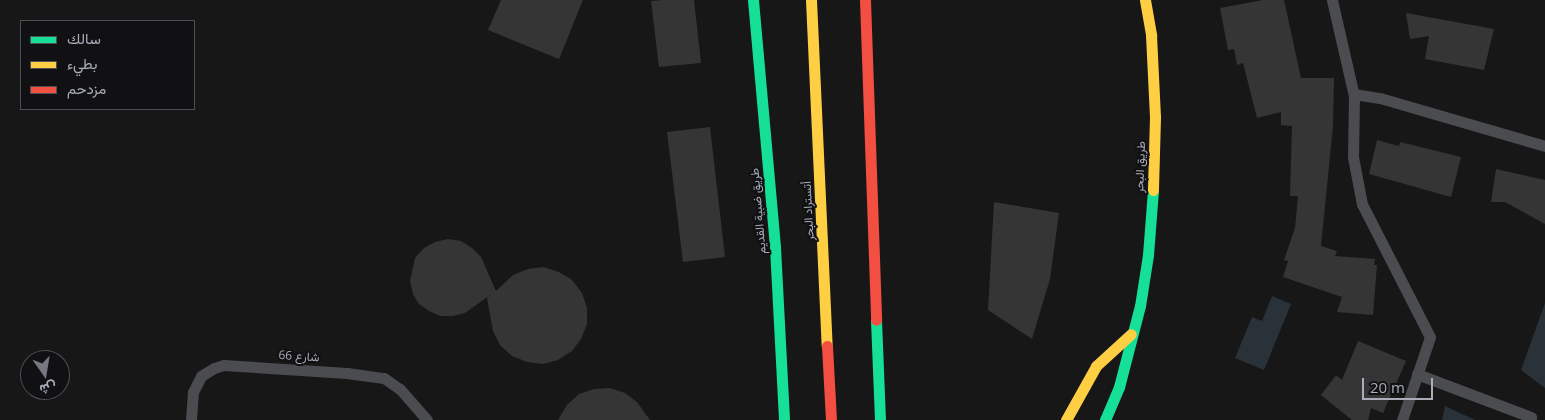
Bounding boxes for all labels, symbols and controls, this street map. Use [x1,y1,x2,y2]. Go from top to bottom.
legend [20,20,195,110]
text: سالك [67,28,101,48]
text: بطيء [67,53,97,73]
text: مزدحم [67,78,106,98]
street label: طريق البحر [1132,141,1148,193]
street label: طريق ضبية القديم [747,167,769,255]
street label: أتستراد البحر [799,181,817,241]
street label: شارع 66 [278,347,320,365]
north arrow [20,350,70,400]
scale bar [1365,368,1436,400]
text: 20 m [1370,377,1405,397]
text: ش [38,378,59,400]

